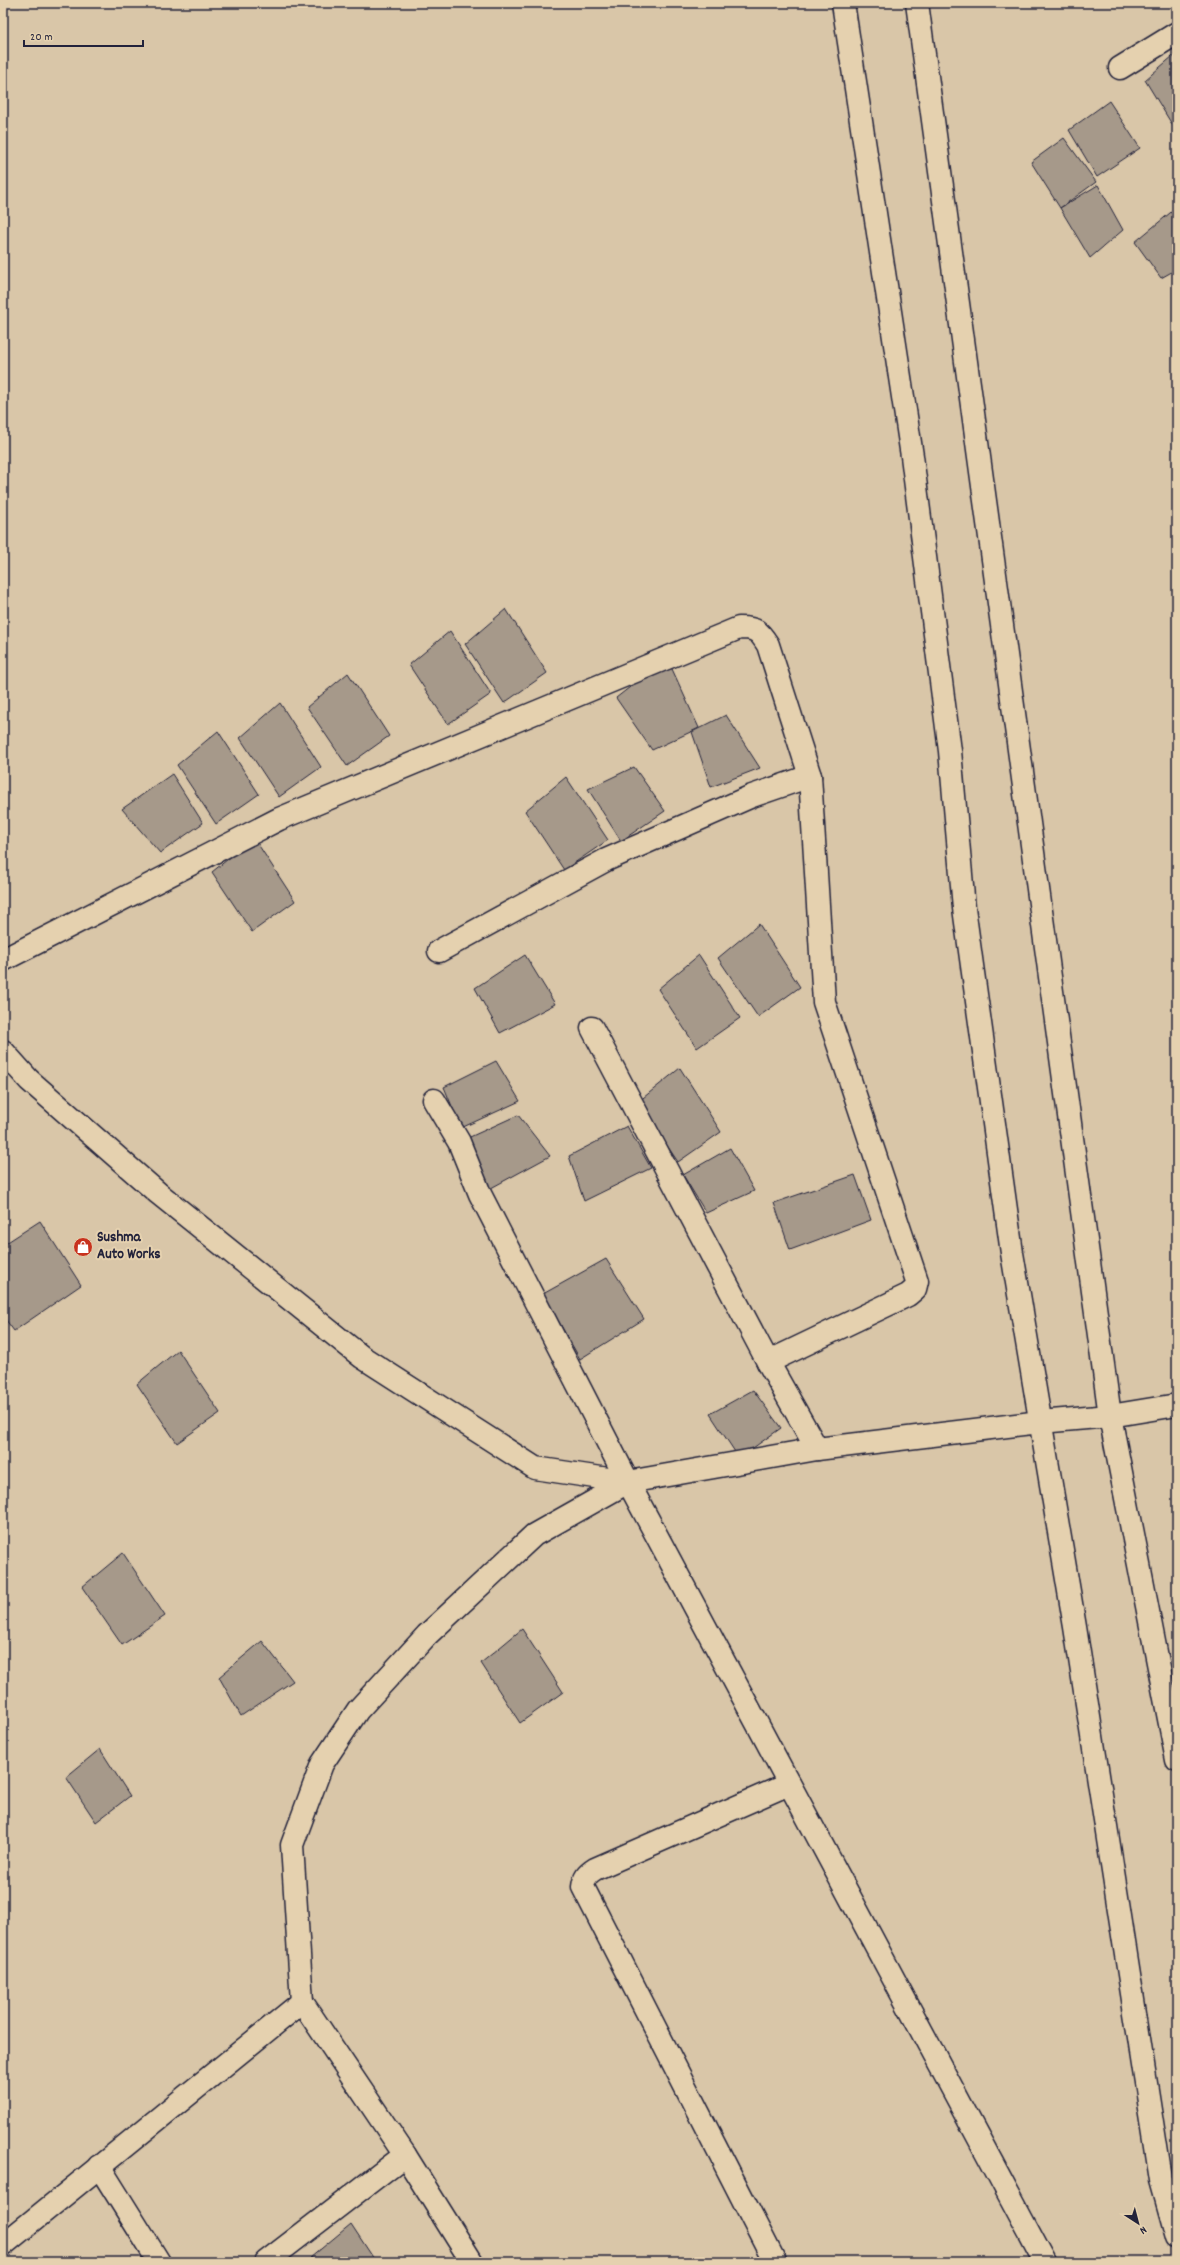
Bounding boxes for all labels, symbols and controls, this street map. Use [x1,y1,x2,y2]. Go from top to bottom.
scale bar [24,22,143,48]
text: 20 m [30,29,53,46]
place label: Sushma Auto Works [97,1227,161,1266]
shop icon: Sushma Auto Works [72,1236,94,1258]
north arrow [1118,2203,1158,2243]
text: N [1135,2221,1150,2238]

